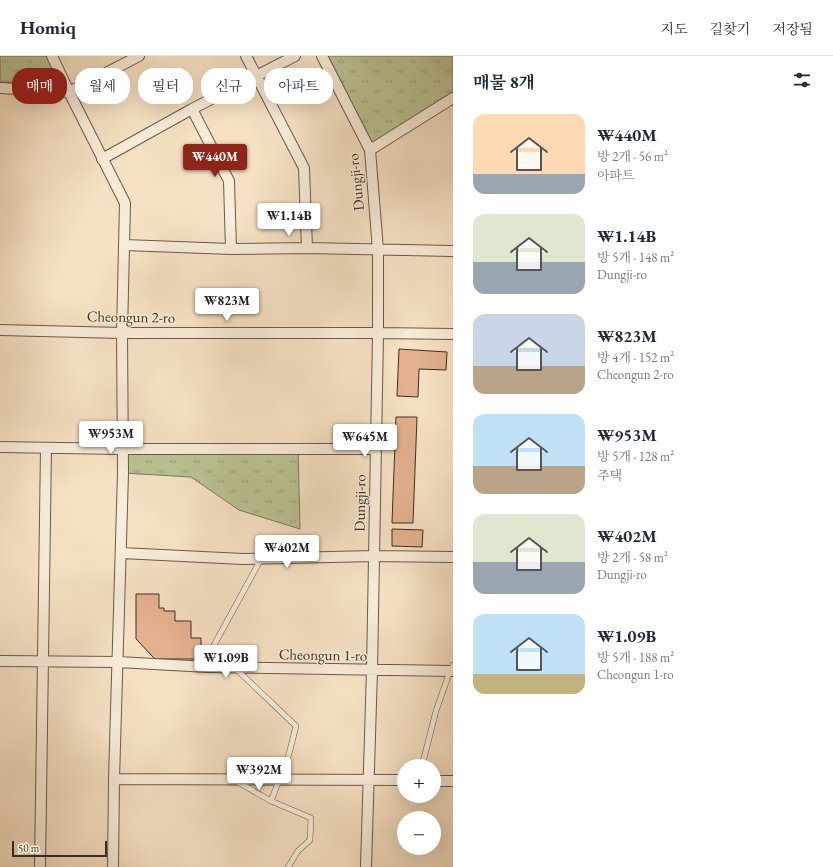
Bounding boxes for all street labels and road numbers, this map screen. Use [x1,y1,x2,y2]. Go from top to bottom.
street label: Dungji-ro [343,152,368,212]
street label: Cheongun 2-ro [87,306,175,327]
street label: Dungji-ro [349,474,370,532]
street label: Cheongun 1-ro [279,644,367,665]

